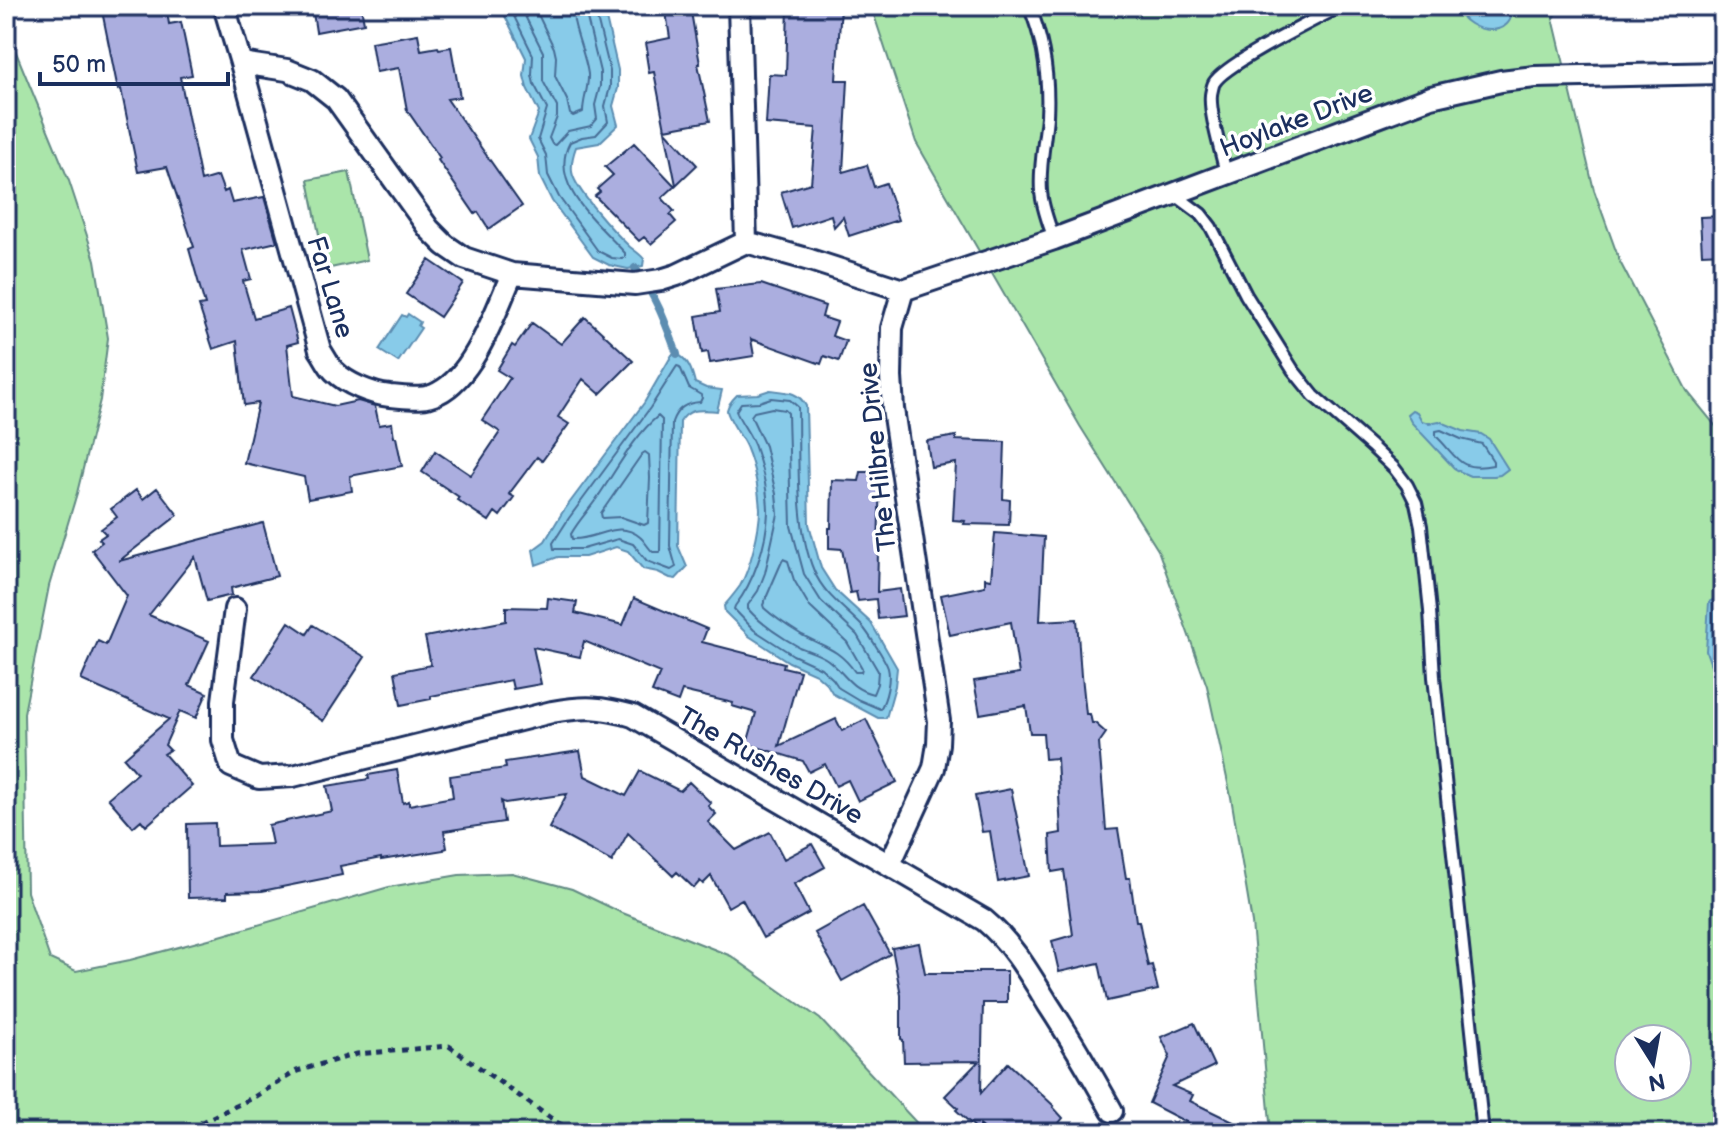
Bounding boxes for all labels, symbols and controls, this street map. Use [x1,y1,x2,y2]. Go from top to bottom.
scale bar [40,36,228,86]
text: 50 m [52,50,106,79]
street label: Hoylake Drive [1216,78,1377,165]
street label: Far Lane [299,233,360,342]
street label: The Hilbre Drive [853,361,904,553]
street label: The Rushes Drive [672,701,868,832]
north arrow [1613,1023,1693,1103]
text: N [1646,1066,1667,1096]

